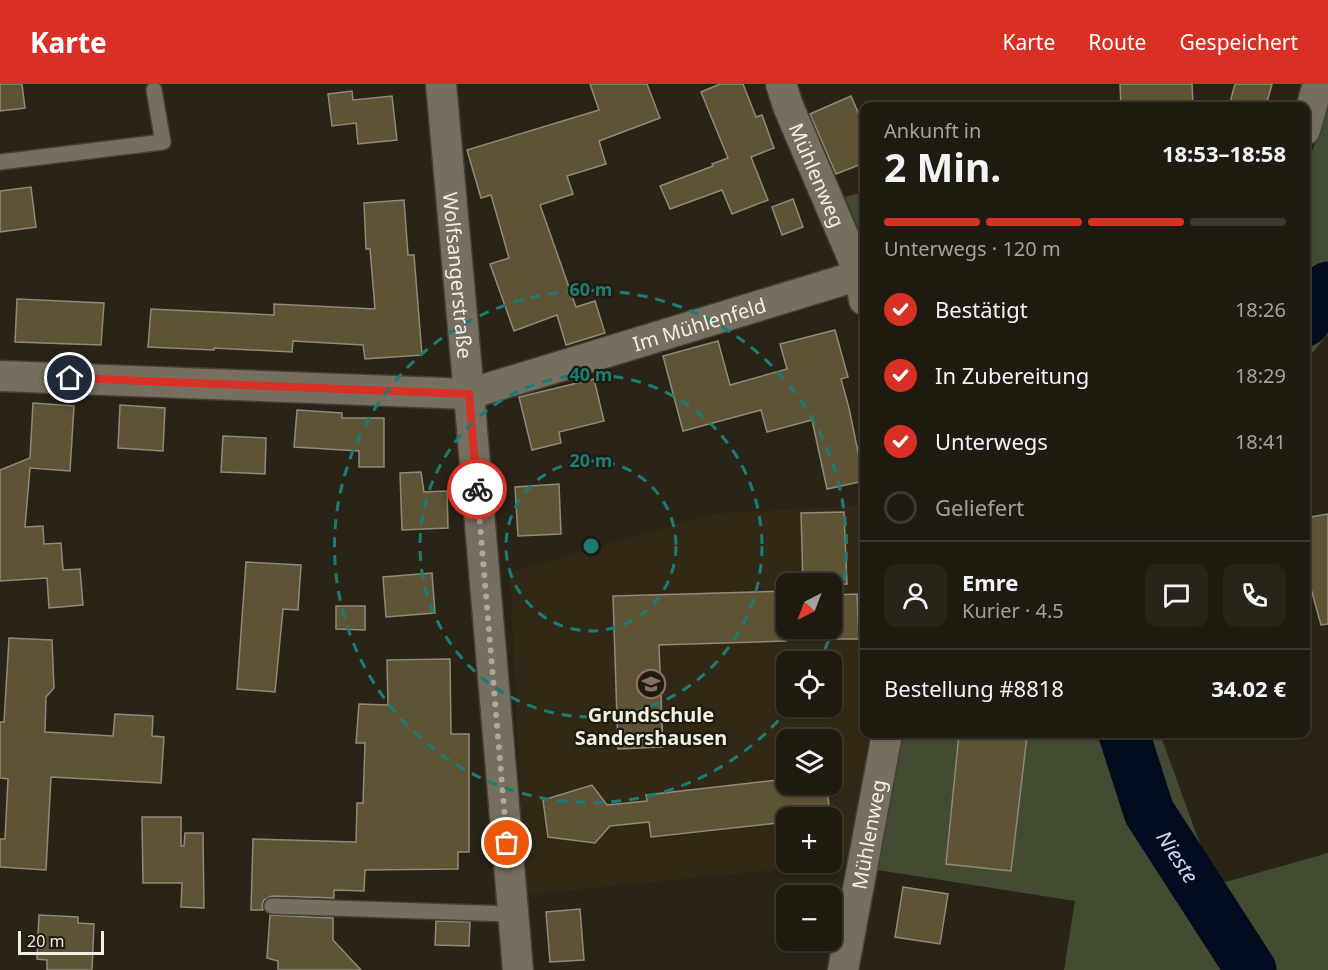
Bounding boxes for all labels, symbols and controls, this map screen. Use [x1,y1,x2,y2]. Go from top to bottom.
text: Karte [30,23,107,61]
text: Karte [1002,28,1055,56]
text: Route [1088,28,1146,56]
text: Gespeichert [1179,28,1298,56]
text: Ankunft in [884,117,981,144]
street label: Mühlenweg [783,119,852,231]
text: 18:53–18:58 [1162,138,1286,168]
text: 2 Min. [884,140,1001,193]
street label: Wolfsangerstraße [437,191,479,360]
text: Unterwegs · 120 m [884,235,1061,262]
text: 60 m [570,277,612,301]
street label: Im Mühlenfeld [629,291,769,357]
icon: check [884,293,917,326]
text: Bestätigt [935,294,1028,324]
text: 18:26 [1235,296,1286,323]
pin [44,352,95,403]
icon: check [884,359,917,392]
text: In Zubereitung [935,360,1089,390]
icon: home [53,361,86,394]
text: 40 m [570,362,612,386]
text: 18:29 [1235,362,1286,389]
icon: check [884,425,917,458]
text: Unterwegs [935,426,1048,456]
text: 18:41 [1235,428,1286,455]
text: 20 m [570,448,612,472]
courier [447,459,507,519]
icon: bike [461,473,494,506]
text: Geliefert [935,492,1024,522]
centre of rings [581,536,601,556]
button: person [884,564,947,627]
button: chat [1145,564,1208,627]
button: phone [1223,564,1286,627]
text: Emre [962,567,1018,597]
north arrow [776,573,842,639]
map controls [776,573,842,951]
text: Kurier · 4.5 [962,597,1064,624]
button: locate [776,651,842,717]
school or university icon: Grundschule Sandershausen [635,668,667,700]
text: Bestellung #8818 [884,673,1064,703]
text: 34.02 € [1211,673,1286,703]
place label: Grundschule Sandershausen [575,701,727,751]
button: layers [776,729,842,795]
street label: Mühlenweg [845,777,892,891]
button: + [776,807,842,873]
pin [481,817,532,868]
water label: Nieste [1150,825,1205,888]
icon: bag [490,826,523,859]
button: − [776,885,842,951]
scale bar [18,928,104,956]
text: 20 m [27,930,64,952]

